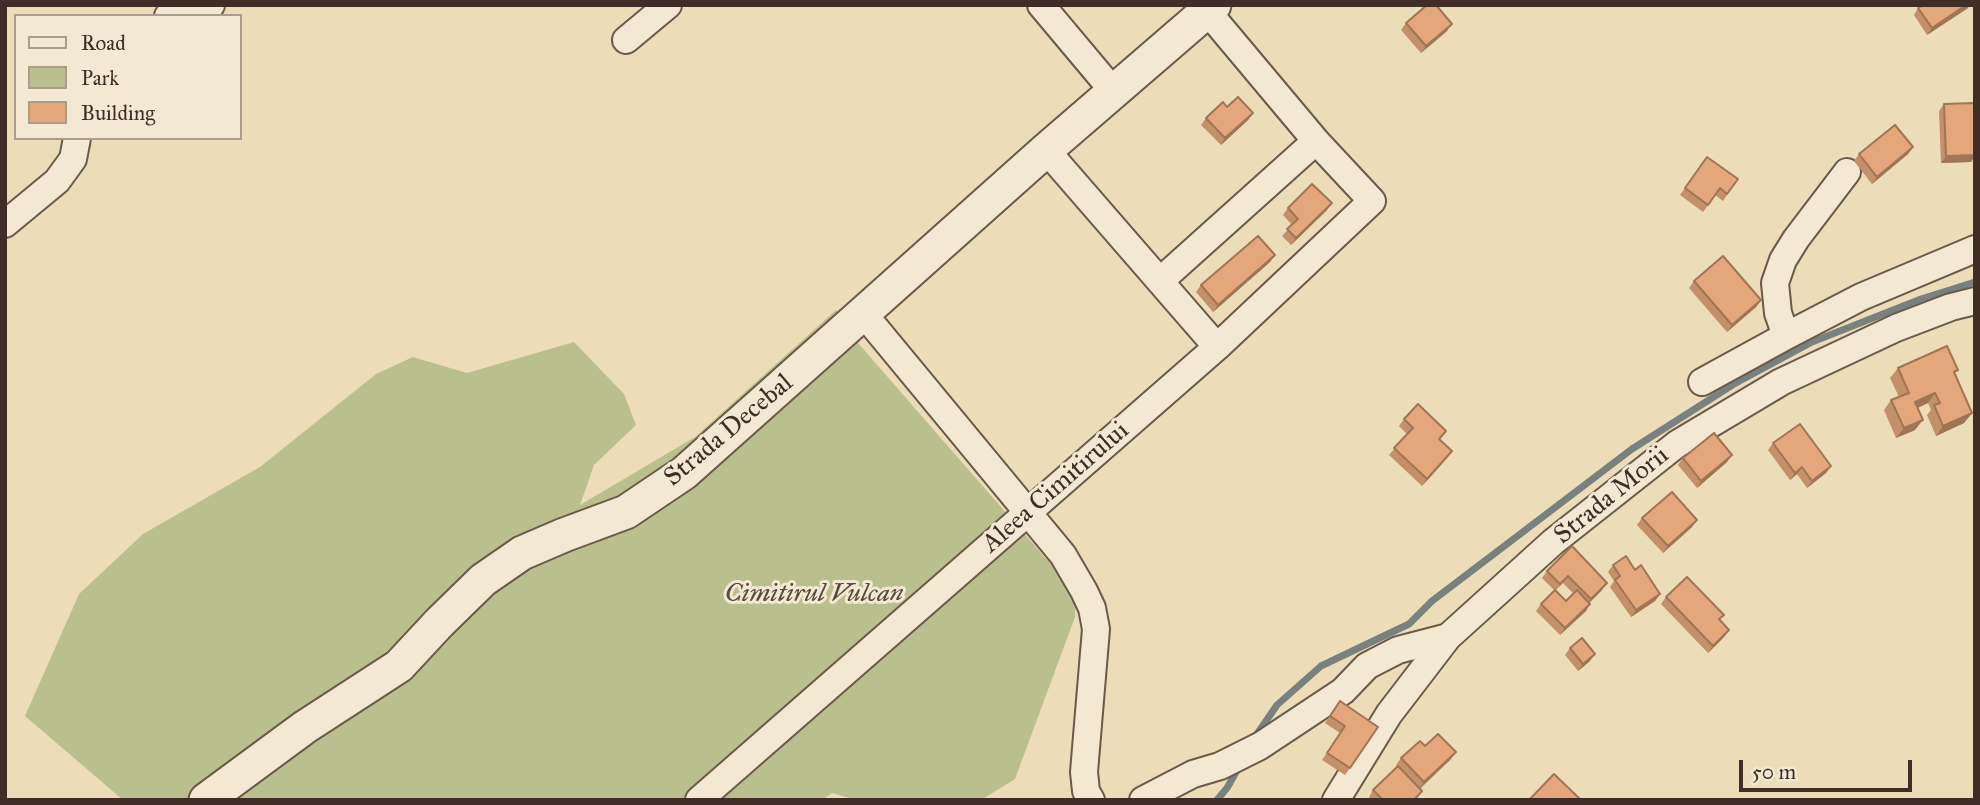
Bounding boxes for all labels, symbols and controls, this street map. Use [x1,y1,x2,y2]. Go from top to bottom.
legend [14,14,242,140]
text: Road [81,30,126,56]
text: Park [81,65,119,91]
text: Building [81,100,155,126]
street label: Strada Decebal [658,368,800,494]
street label: Aleea Cimitirului [976,416,1136,560]
street label: Strada Morii [1548,440,1676,552]
park label: Cimitirul Vulcan [725,579,903,611]
scale bar [1742,746,1915,790]
text: 50 m [1752,759,1796,785]

